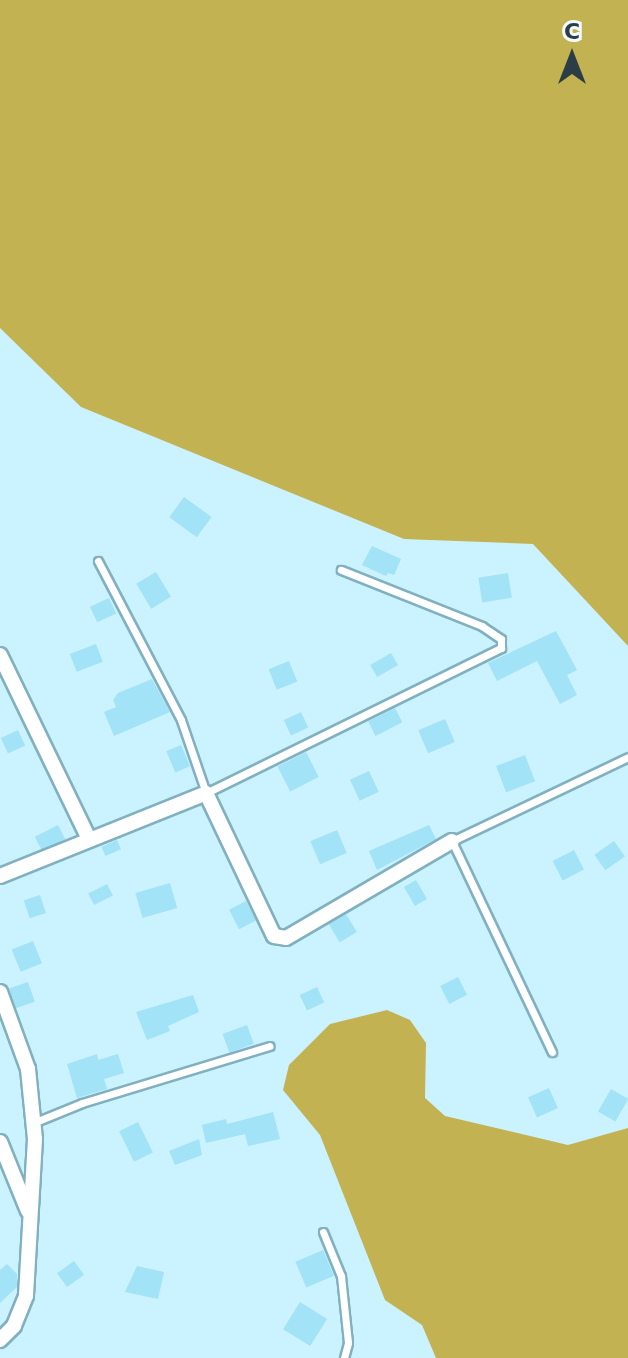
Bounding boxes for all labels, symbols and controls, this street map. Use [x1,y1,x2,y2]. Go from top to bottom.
north arrow [532,16,612,96]
text: С [564,19,580,44]

